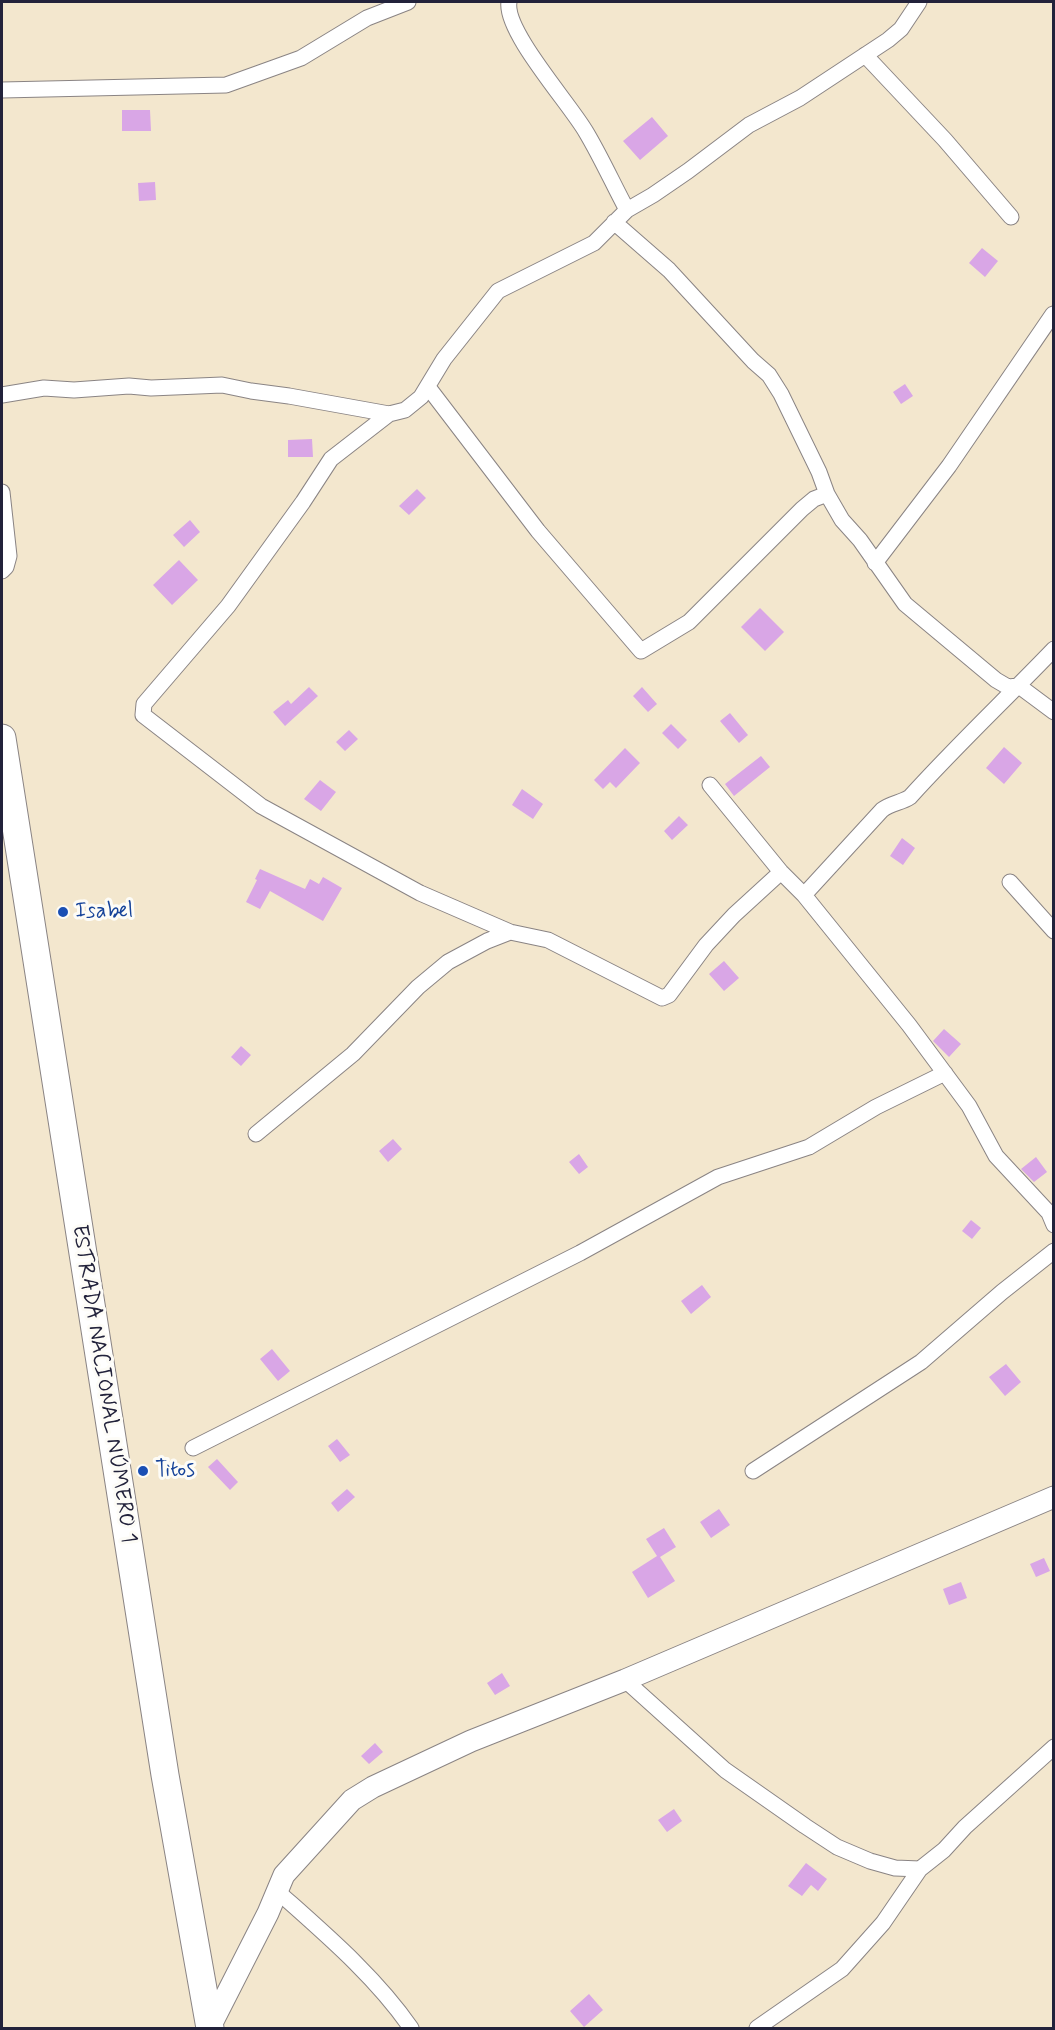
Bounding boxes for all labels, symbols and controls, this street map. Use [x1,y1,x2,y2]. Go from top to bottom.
place label: Isabel [75,899,133,925]
marker: Isabel [56,905,70,919]
street label: ESTRADA NACIONAL NÚMERO 1 [65,1223,141,1545]
place label: Titos [155,1458,195,1484]
marker: Titos [136,1464,150,1478]

